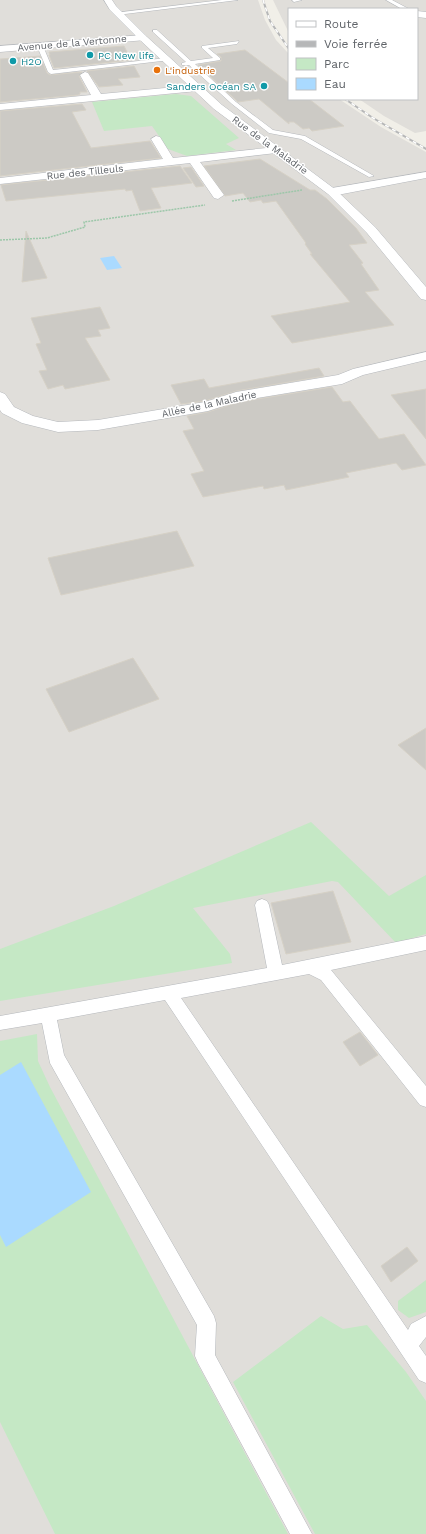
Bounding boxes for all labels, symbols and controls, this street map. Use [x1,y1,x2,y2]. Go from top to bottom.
legend [288,8,418,100]
text: Route [324,17,358,31]
street label: Avenue de la Vertonne [17,33,127,53]
text: Voie ferrée [324,37,387,51]
marker: PC New life [85,50,95,60]
place label: PC New life [98,50,154,61]
marker: H2O [8,56,18,66]
place label: H2O [21,56,42,67]
text: Parc [324,57,350,71]
marker: L'industrie [152,65,162,75]
place label: L'industrie [165,65,216,76]
text: Eau [324,77,346,91]
place label: Sanders Océan SA [166,81,256,92]
marker: Sanders Océan SA [259,81,269,91]
street label: Rue de la Maladrie [230,114,310,176]
street label: Rue des Tilleuls [46,162,124,182]
street label: Allée de la Maladrie [161,389,258,419]

